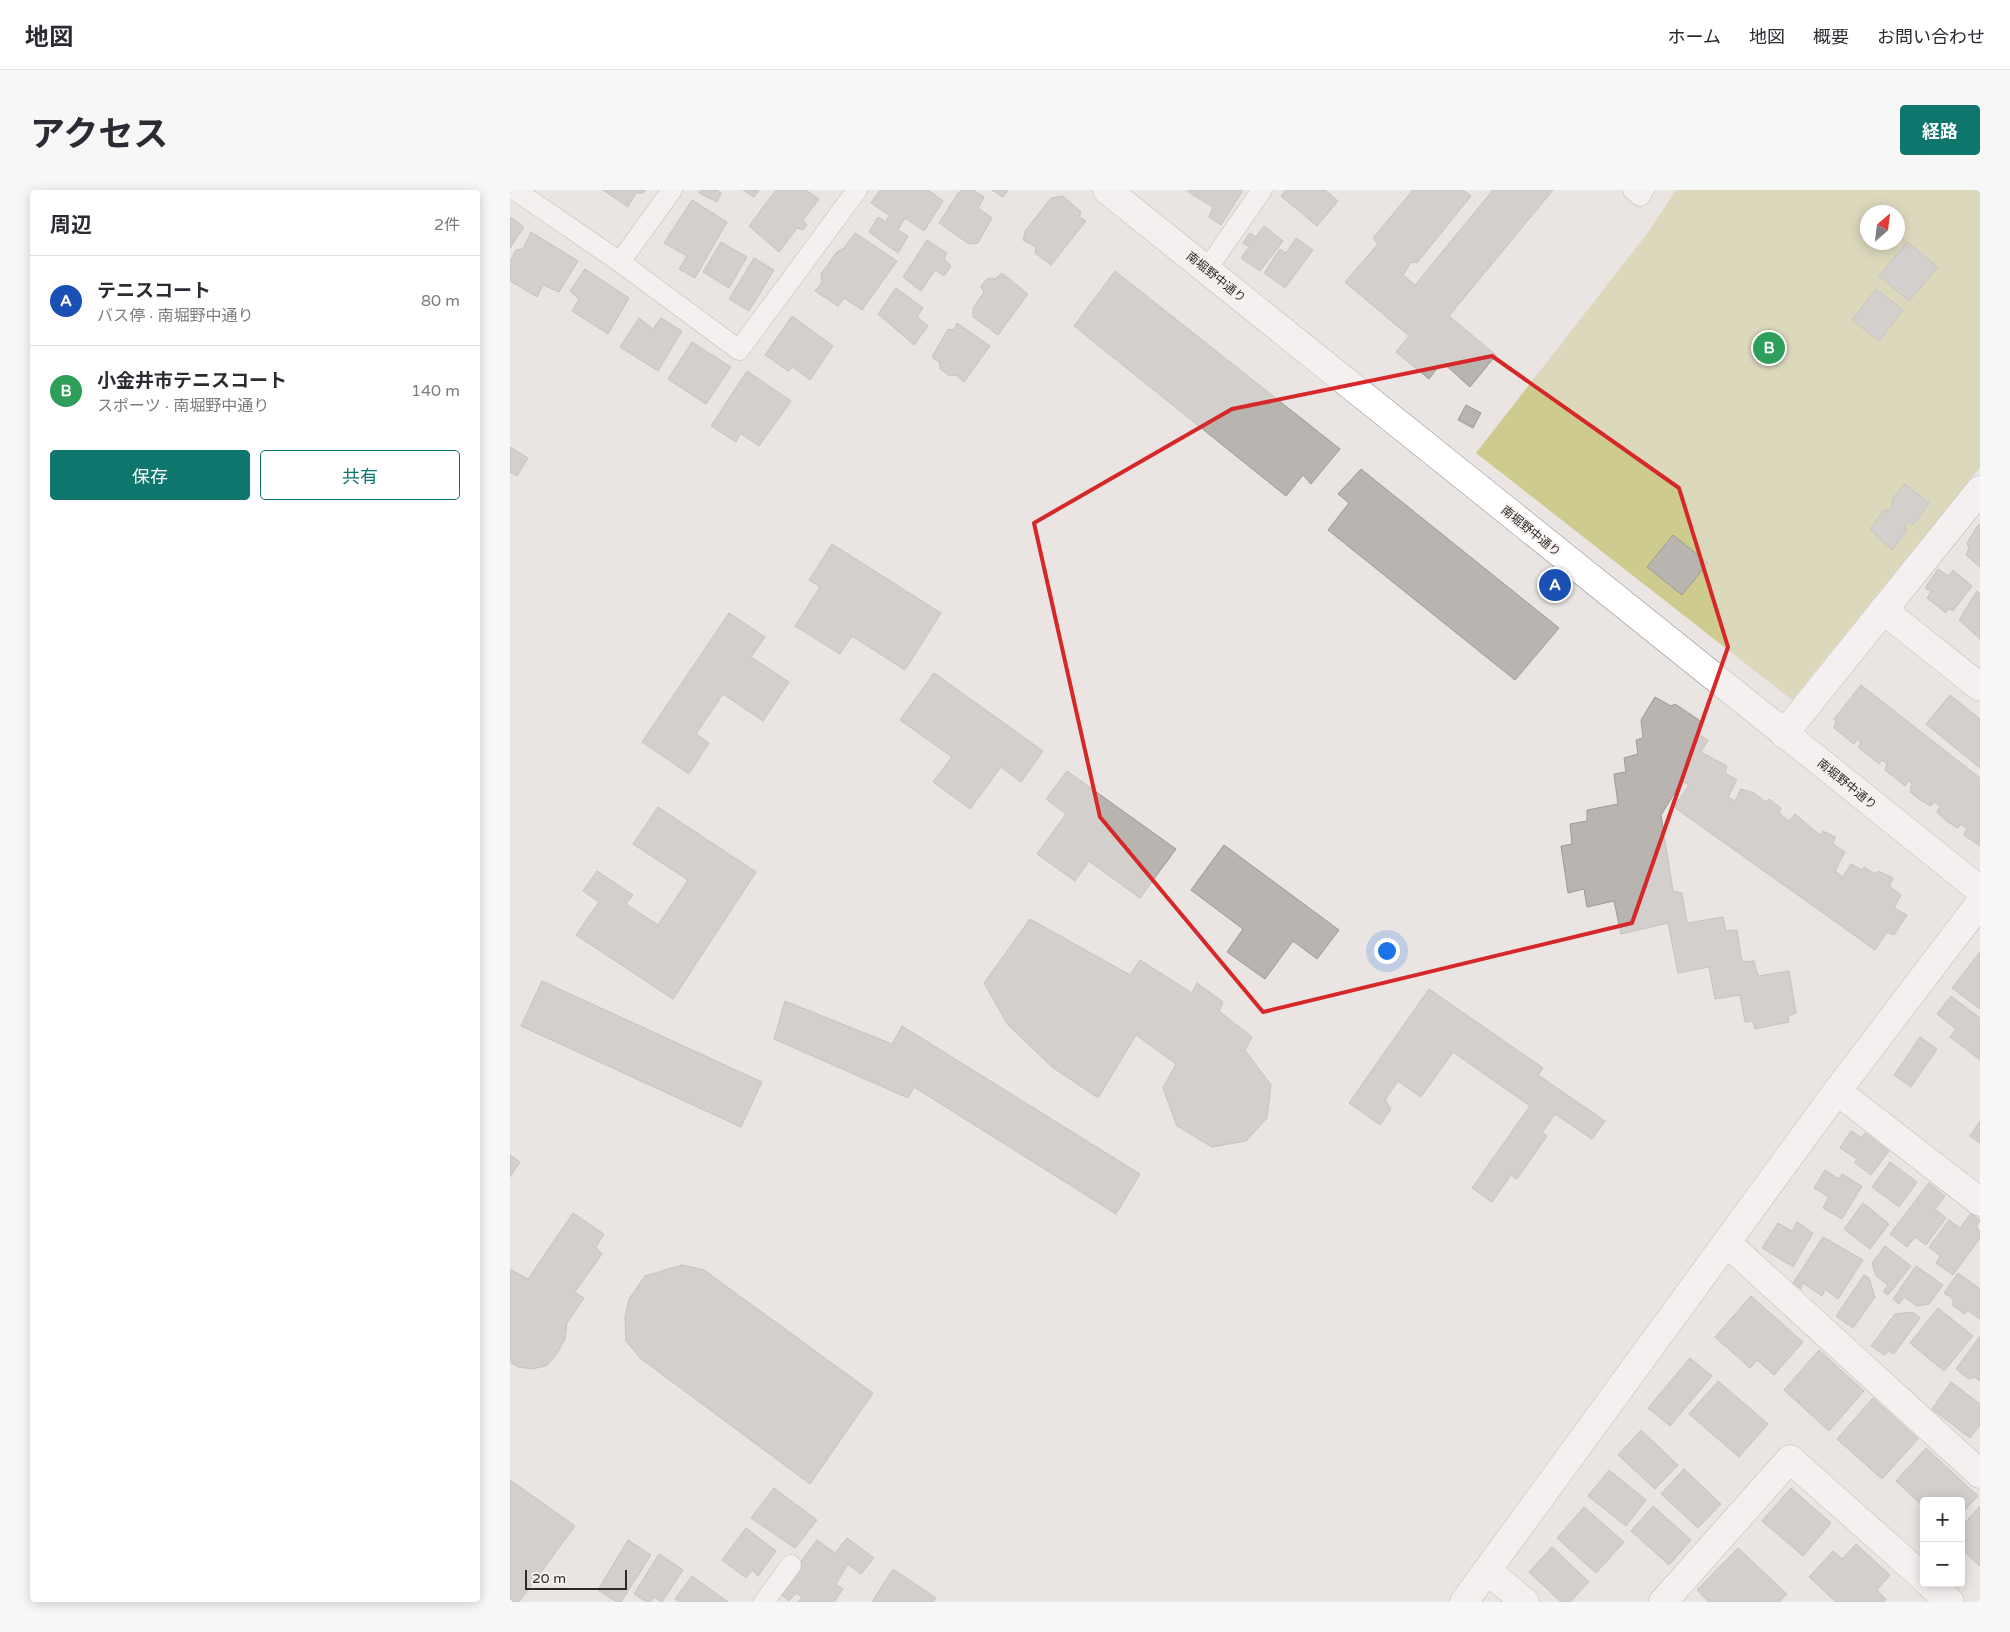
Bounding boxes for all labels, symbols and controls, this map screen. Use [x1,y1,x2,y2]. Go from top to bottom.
text: 地図 [25,23,73,52]
text: ホーム [1668,26,1721,48]
text: 地図 [1749,26,1785,48]
text: 概要 [1813,26,1849,48]
text: お問い合わせ [1877,26,1985,48]
button: 経路 [1900,105,1980,155]
text: アクセス [30,114,168,156]
north arrow [1860,205,1905,250]
text: 周辺 [50,213,92,238]
text: 2件 [434,215,460,235]
street label: 南堀野中通り [1184,249,1248,305]
text: テニスコート [97,280,211,302]
text: A [60,291,72,311]
text: 80 m [421,291,460,311]
text: バス停 · 南堀野中通り [97,306,253,326]
pin: B [1753,329,1785,367]
text: 小金井市テニスコート [97,370,287,392]
text: B [60,381,72,401]
text: 140 m [411,381,460,401]
text: スポーツ · 南堀野中通り [97,396,269,416]
button: 保存 [50,450,250,500]
button: 共有 [260,450,460,500]
street label: 南堀野中通り [1499,503,1563,559]
pin: A [1539,566,1571,604]
street label: 南堀野中通り [1815,756,1879,812]
your location [1374,938,1400,964]
map controls [1920,1497,1965,1587]
button: + [1920,1497,1965,1542]
button: − [1920,1542,1965,1587]
scale bar [525,1567,628,1590]
text: 20 m [532,1570,566,1587]

